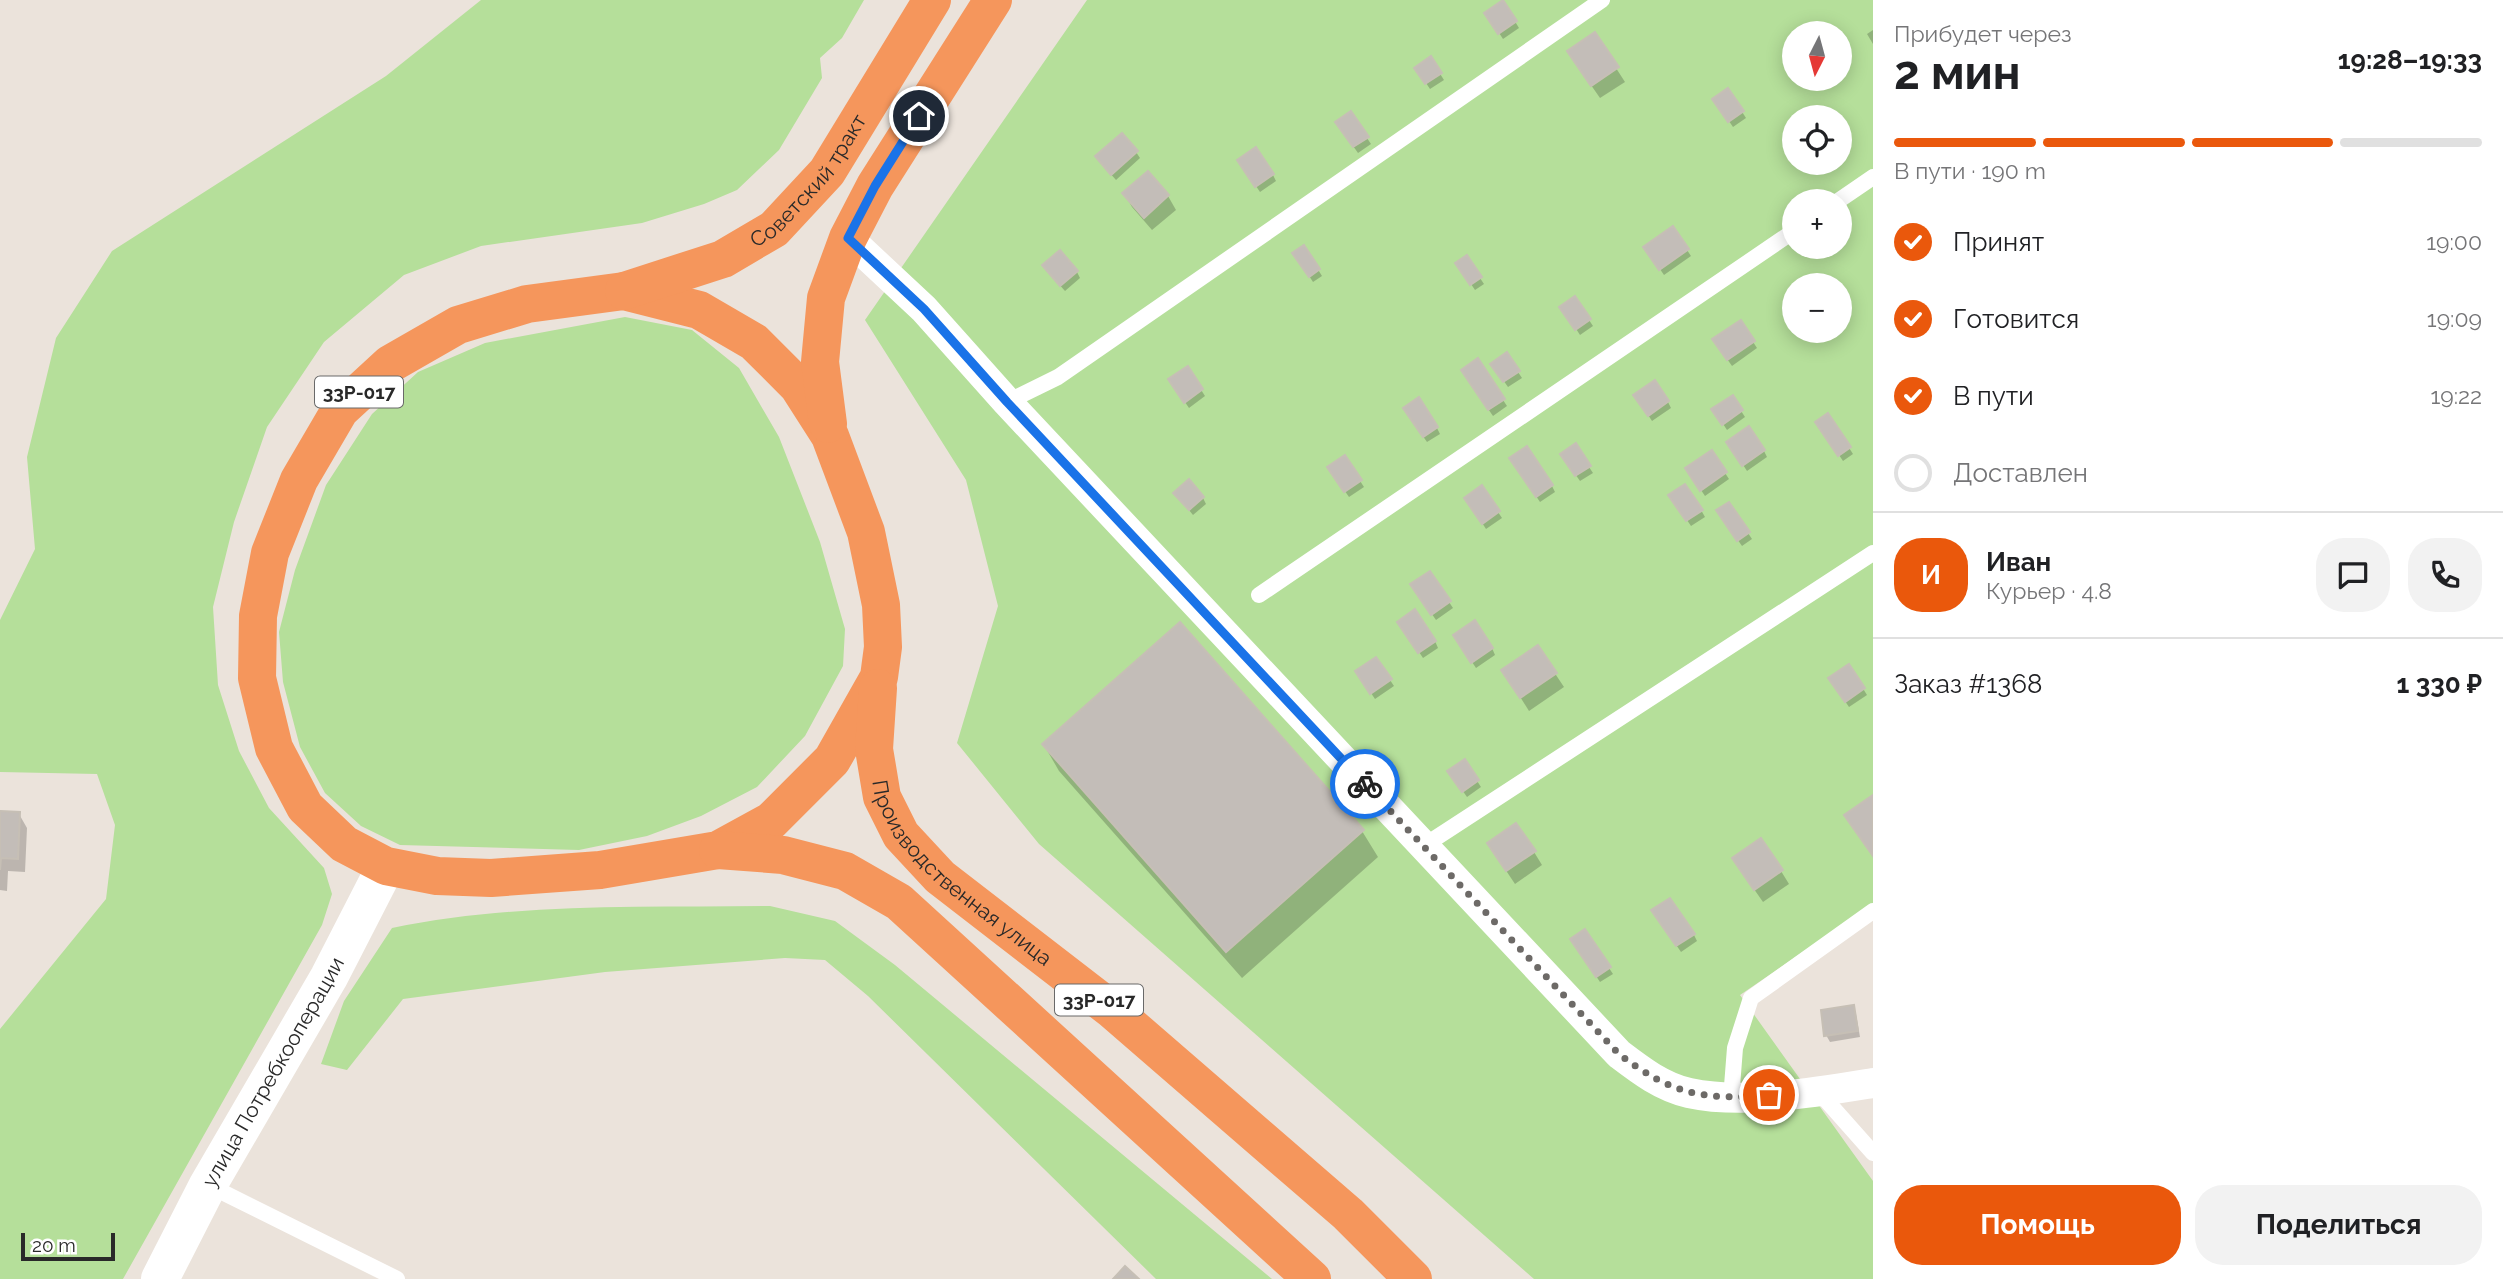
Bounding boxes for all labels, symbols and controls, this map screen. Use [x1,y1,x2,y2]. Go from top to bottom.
text: Прибудет через [1894,20,2072,47]
north arrow [1782,21,1852,91]
map controls [1782,21,1852,343]
text: 19:28–19:33 [2338,45,2482,75]
text: 2 мин [1894,46,2021,100]
pin [889,86,949,146]
icon: home [900,97,938,135]
button: locate [1782,105,1852,175]
street label: Советский тракт [745,109,871,252]
text: В пути · 190 m [1894,157,2046,184]
button: + [1782,189,1852,259]
icon: check [1894,223,1932,261]
text: Принят [1953,227,2044,257]
text: 19:00 [2426,228,2482,255]
button: − [1782,273,1852,343]
icon: check [1894,300,1932,338]
text: Готовится [1953,304,2079,334]
text: 19:09 [2427,305,2482,332]
road number: 33Р-017 [315,376,403,408]
icon: check [1894,377,1932,415]
text: В пути [1953,381,2034,411]
text: 19:22 [2430,382,2482,409]
text: Доставлен [1953,458,2088,488]
button: chat [2316,538,2390,612]
button: phone [2408,538,2482,612]
text: Иван [1986,547,2051,577]
text: И [1921,560,1941,590]
text: Курьер · 4.8 [1986,577,2112,604]
text: Заказ #1368 [1894,669,2042,699]
text: 1 330 ₽ [2397,669,2482,699]
courier [1330,749,1400,819]
icon: bike [1346,765,1384,803]
street label: Производственная улица [867,778,1057,971]
street label: улица Потребкооперации [197,953,349,1191]
road number: 33Р-017 [1055,984,1143,1016]
pin [1739,1065,1799,1125]
icon: bag [1750,1076,1788,1114]
button: Помощь [1894,1185,2181,1265]
button: Поделиться [2195,1185,2482,1265]
scale bar [21,1230,116,1262]
text: 20 m [32,1234,76,1256]

